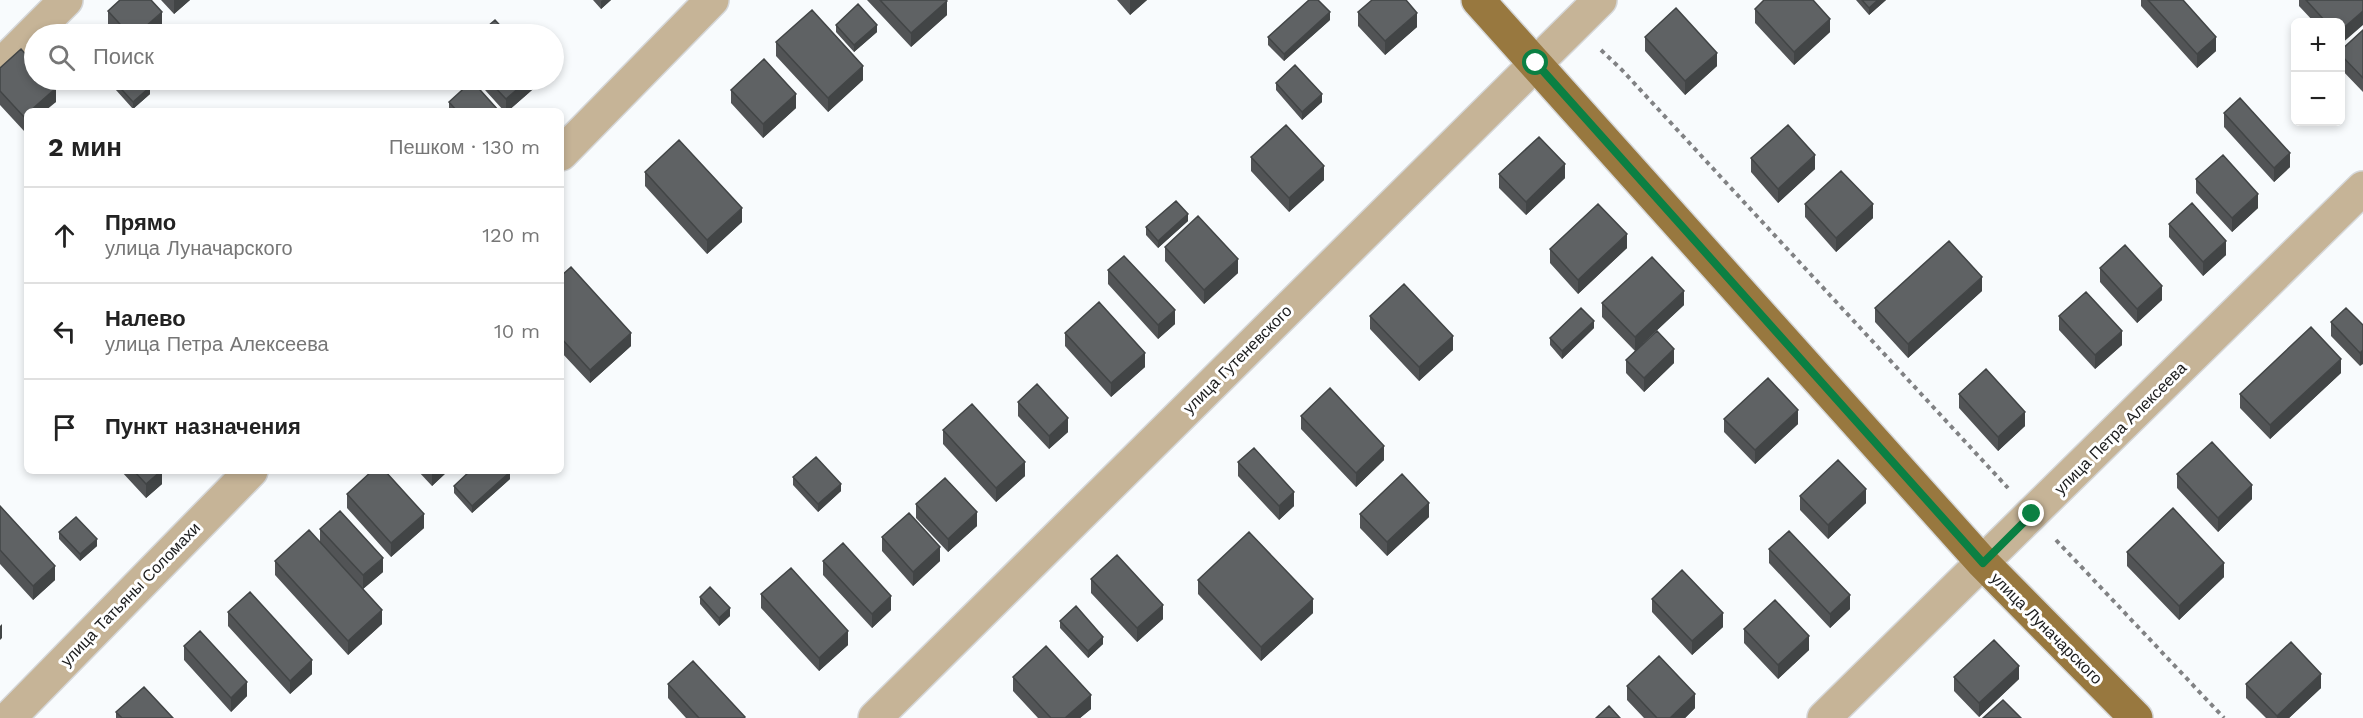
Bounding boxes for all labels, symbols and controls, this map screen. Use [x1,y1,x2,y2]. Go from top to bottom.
map controls [2291,18,2345,126]
button: + [2291,18,2345,72]
search box [24,24,564,90]
icon: search [45,41,78,74]
text: Поиск [93,44,154,69]
route start [1522,49,1548,75]
button: − [2291,72,2345,126]
text: 2 мин [48,132,122,162]
text: Пешком · 130 m [389,135,540,159]
text: Прямо [105,210,176,235]
icon: ahead [48,219,81,252]
text: 120 m [482,223,540,247]
text: улица Луначарского [105,236,293,260]
street label: улица Гутеневского [1179,301,1296,418]
text: Налево [105,306,186,331]
icon: left [48,315,81,348]
text: 10 m [494,319,540,343]
text: улица Петра Алексеева [105,332,329,356]
street label: улица Петра Алексеева [2050,358,2190,498]
icon: arrive [48,411,81,444]
text: Пункт назначения [105,414,301,439]
route end [2018,500,2044,526]
street label: улица Татьяны Соломахи [57,519,204,670]
street label: улица Луначарского [1987,569,2106,688]

